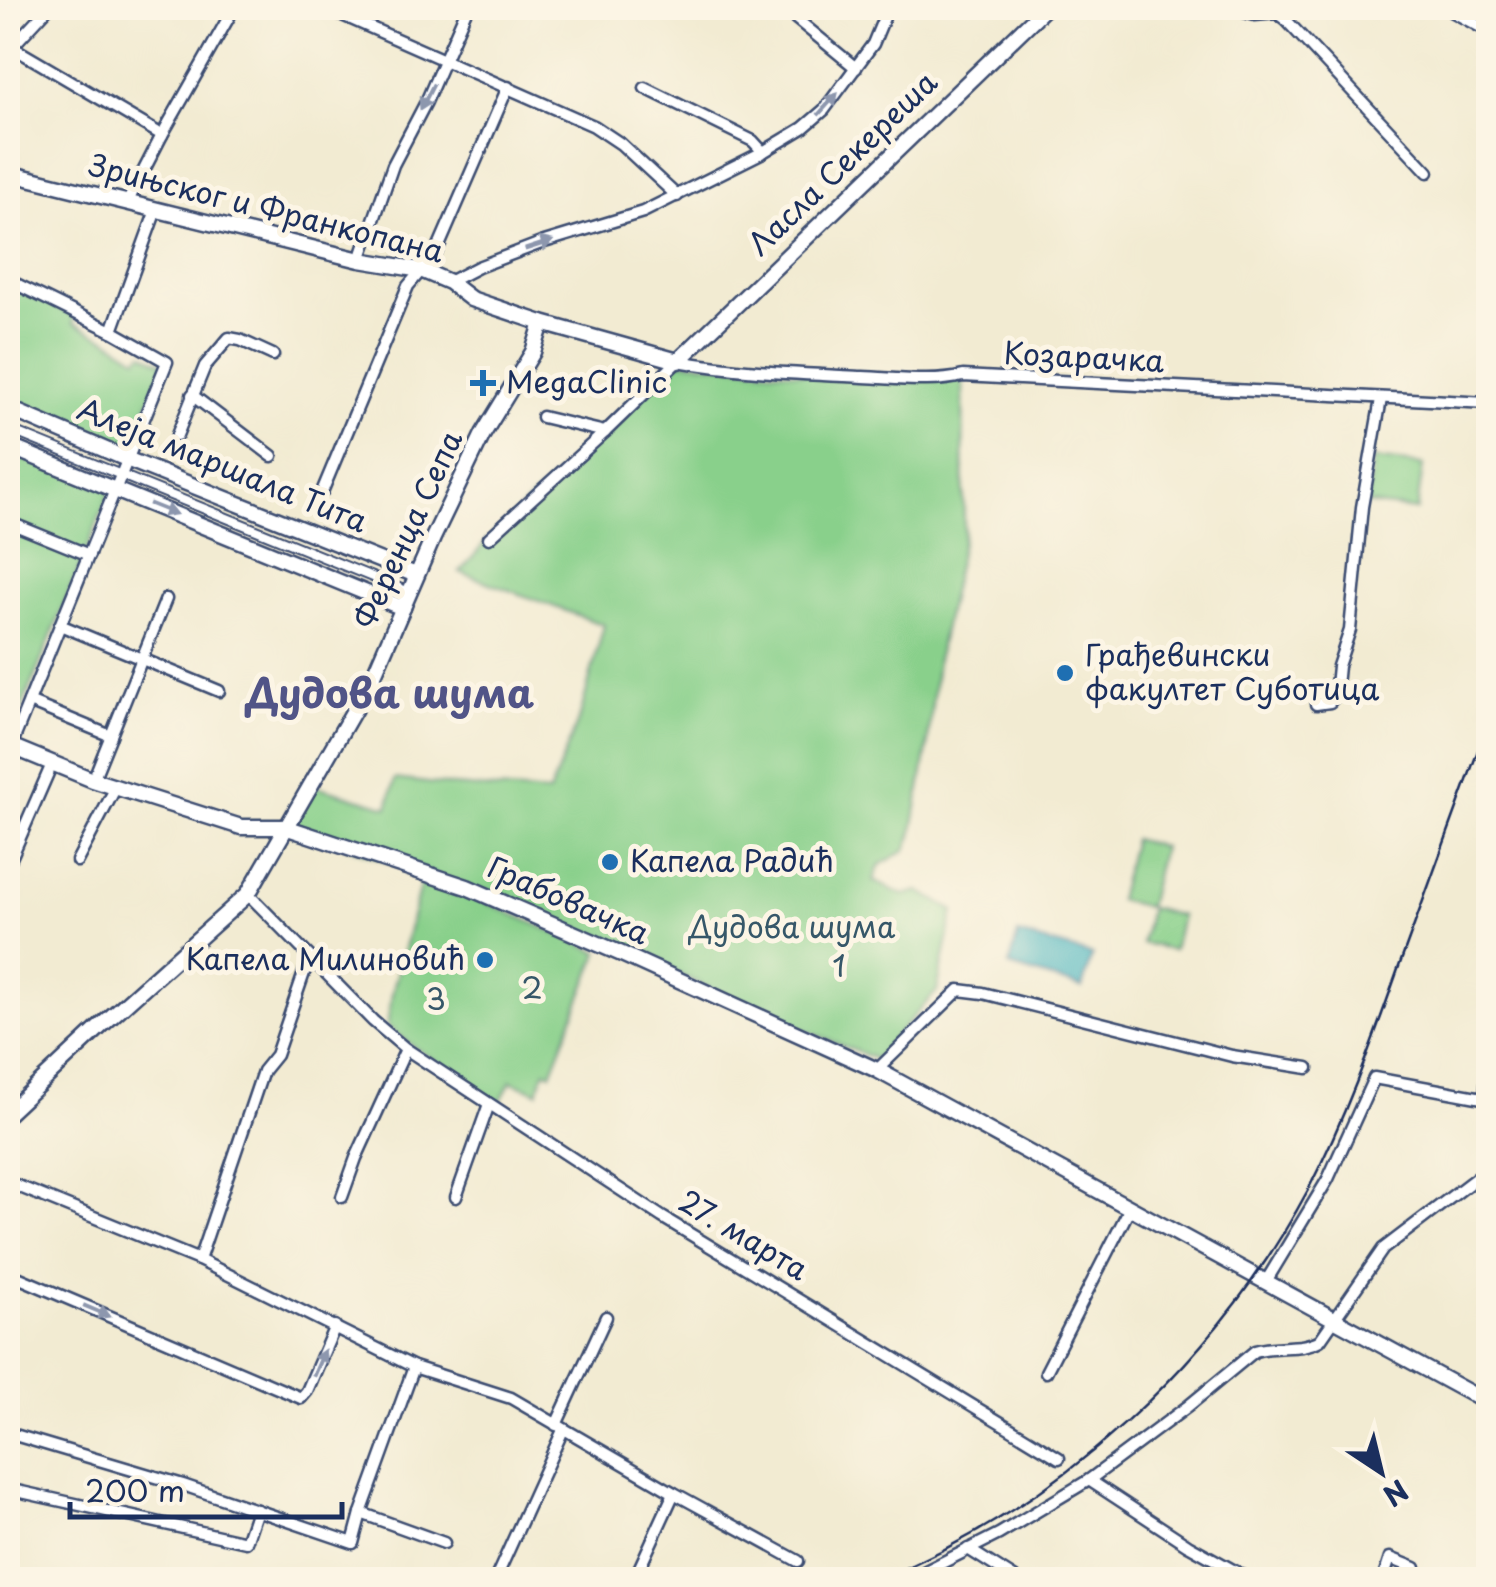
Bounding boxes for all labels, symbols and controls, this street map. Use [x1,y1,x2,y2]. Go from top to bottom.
street label: Ласла Секереша [736,59,947,265]
one-way arrow [419,82,436,111]
one-way arrow [816,92,838,117]
street label: Зрињског и Франкопана [85,141,449,272]
one-way arrow [524,236,554,251]
street label: Козарачка [1003,329,1166,382]
place label: MegaClinic [506,358,667,403]
marker: MegaClinic [470,370,496,396]
street label: Алеја маршала Тита [71,385,375,542]
street label: Ференца Сепа [341,422,473,636]
one-way arrow [148,501,178,517]
place label: Грађевински факултет Суботица [1085,631,1380,710]
district label: Дудова шума [244,661,534,722]
marker: Грађевински факултет Суботица [1054,662,1076,684]
place label: Капела Радић [630,837,834,882]
street label: Грабовачка [481,843,657,954]
marker: Капела Радић [599,851,621,873]
park label: Дудова шума [688,903,896,948]
place label: Капела Милиновић [186,935,465,980]
park label: 1 [832,942,846,987]
marker: Капела Милиновић [474,949,496,971]
park label: 2 [521,964,543,1009]
park label: 3 [426,975,446,1020]
street label: 27. марта [671,1177,818,1291]
one-way arrow [82,1303,112,1319]
one-way arrow [311,1348,327,1378]
north arrow [1331,1422,1431,1522]
scale bar [70,1457,342,1519]
text: 200 m [85,1467,185,1512]
text: N [1375,1470,1418,1518]

